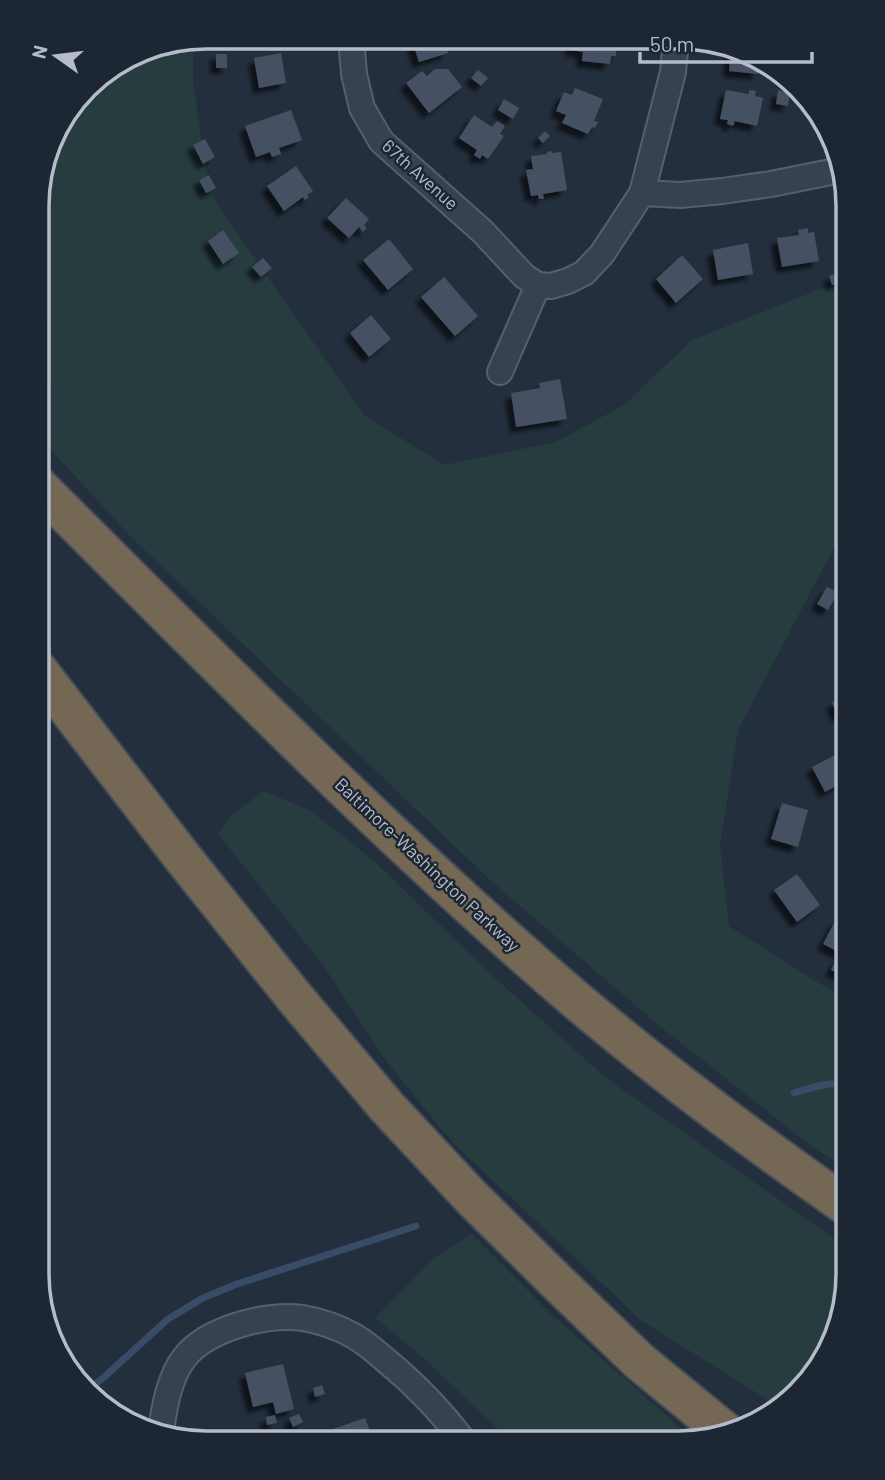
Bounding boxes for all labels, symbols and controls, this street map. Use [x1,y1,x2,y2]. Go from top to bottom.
north arrow [21,21,91,91]
scale bar [640,21,812,65]
text: 50 m [650,31,694,56]
text: N [26,43,52,61]
street label: 67th Avenue [378,134,463,214]
street label: Baltimore-Washington Parkway [331,773,525,956]

